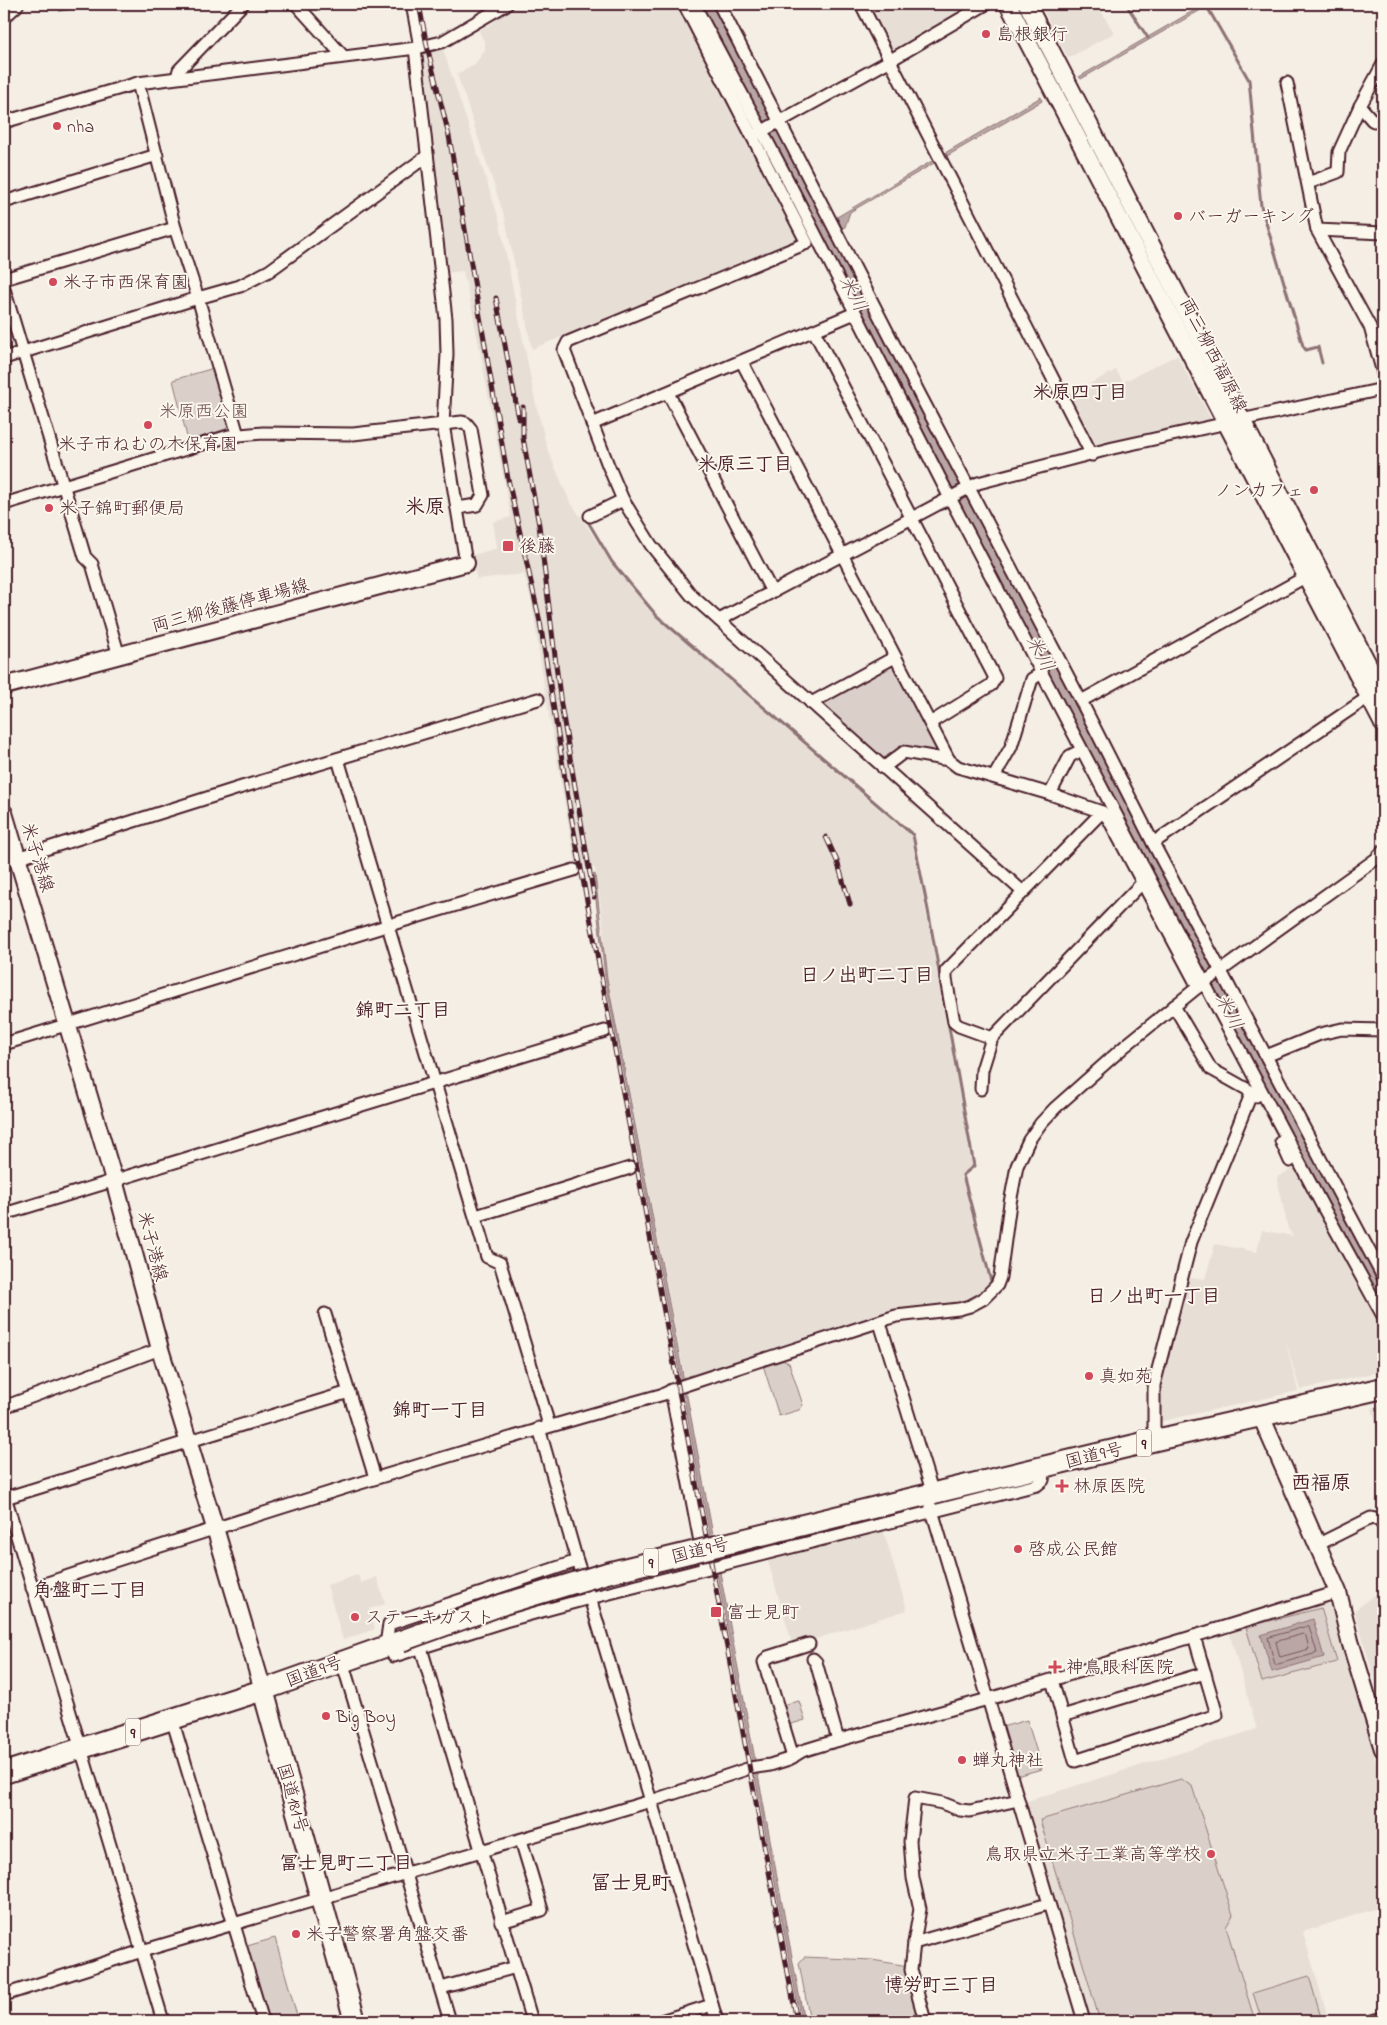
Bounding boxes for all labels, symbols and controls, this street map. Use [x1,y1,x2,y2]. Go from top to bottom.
place label: 島根銀行 [996,23,1068,49]
marker: 島根銀行 [980,28,992,40]
place label: nha [67,115,94,141]
marker: nha [51,120,63,132]
place label: バーガーキング [1188,205,1314,231]
marker: バーガーキング [1172,210,1184,222]
place label: 米子市西保育園 [63,271,189,297]
water label: 米川 [831,271,873,317]
marker: 米子市西保育園 [47,276,59,288]
street label: 両三柳西福原線 [1172,294,1252,418]
district label: 米原四丁目 [1032,380,1128,407]
park label: 米原西公園 [159,400,249,426]
marker: 米子市ねむの木保育園 [142,419,154,431]
place label: 米子市ねむの木保育園 [58,433,238,459]
district label: 米原三丁目 [697,452,793,479]
place label: ノンカフェ [1214,479,1304,505]
marker: ノンカフェ [1308,484,1320,496]
district label: 米原 [405,494,445,523]
place label: 米子錦町郵便局 [59,497,185,523]
marker: 米子錦町郵便局 [43,502,55,514]
place label: 後藤 [519,535,555,561]
marker: 後藤 [501,539,515,553]
street label: 両三柳後藤停車場線 [149,573,312,640]
water label: 米川 [1018,631,1060,677]
street label: 米子港線 [13,819,59,896]
district label: 日ノ出町二丁目 [800,963,934,990]
water label: 米川 [1207,989,1249,1035]
district label: 錦町二丁目 [355,998,451,1025]
street label: 米子港線 [129,1208,173,1285]
district label: 日ノ出町一丁目 [1087,1284,1221,1311]
place label: 真如苑 [1099,1365,1153,1391]
marker: 真如苑 [1083,1370,1095,1382]
district label: 錦町一丁目 [392,1398,488,1425]
road number: 9 [1136,1430,1152,1456]
street label: 国道9号 [1063,1437,1126,1477]
district label: 西福原 [1291,1470,1351,1499]
place label: 林原医院 [1073,1475,1145,1501]
marker: 林原医院 [1055,1479,1069,1493]
street label: 国道9号 [669,1532,732,1572]
place label: 啓成公民館 [1028,1538,1118,1564]
marker: 啓成公民館 [1012,1543,1024,1555]
road number: 9 [644,1548,658,1575]
district label: 角盤町二丁目 [33,1578,147,1605]
place label: 富士見町 [727,1601,799,1627]
marker: 富士見町 [709,1605,723,1619]
place label: ステーキガスト [365,1606,494,1632]
marker: ステーキガスト [349,1611,361,1623]
street label: 国道9号 [282,1651,347,1695]
place label: 神鳥眼科医院 [1066,1656,1174,1682]
marker: 神鳥眼科医院 [1048,1660,1062,1674]
place label: Big Boy [335,1705,395,1732]
marker: Big Boy [320,1710,332,1722]
road number: 9 [126,1718,140,1745]
place label: 蝉丸神社 [972,1749,1044,1775]
marker: 蝉丸神社 [956,1754,968,1766]
street label: 国道181号 [269,1760,314,1837]
place label: 鳥取県立米子工業高等学校 [985,1843,1201,1869]
marker: 鳥取県立米子工業高等学校 [1205,1848,1217,1860]
district label: 冨士見町二丁目 [279,1851,413,1878]
district label: 冨士見町 [591,1870,671,1899]
place label: 米子警察署角盤交番 [306,1923,468,1949]
marker: 米子警察署角盤交番 [290,1928,302,1940]
district label: 博労町三丁目 [884,1973,998,2000]

